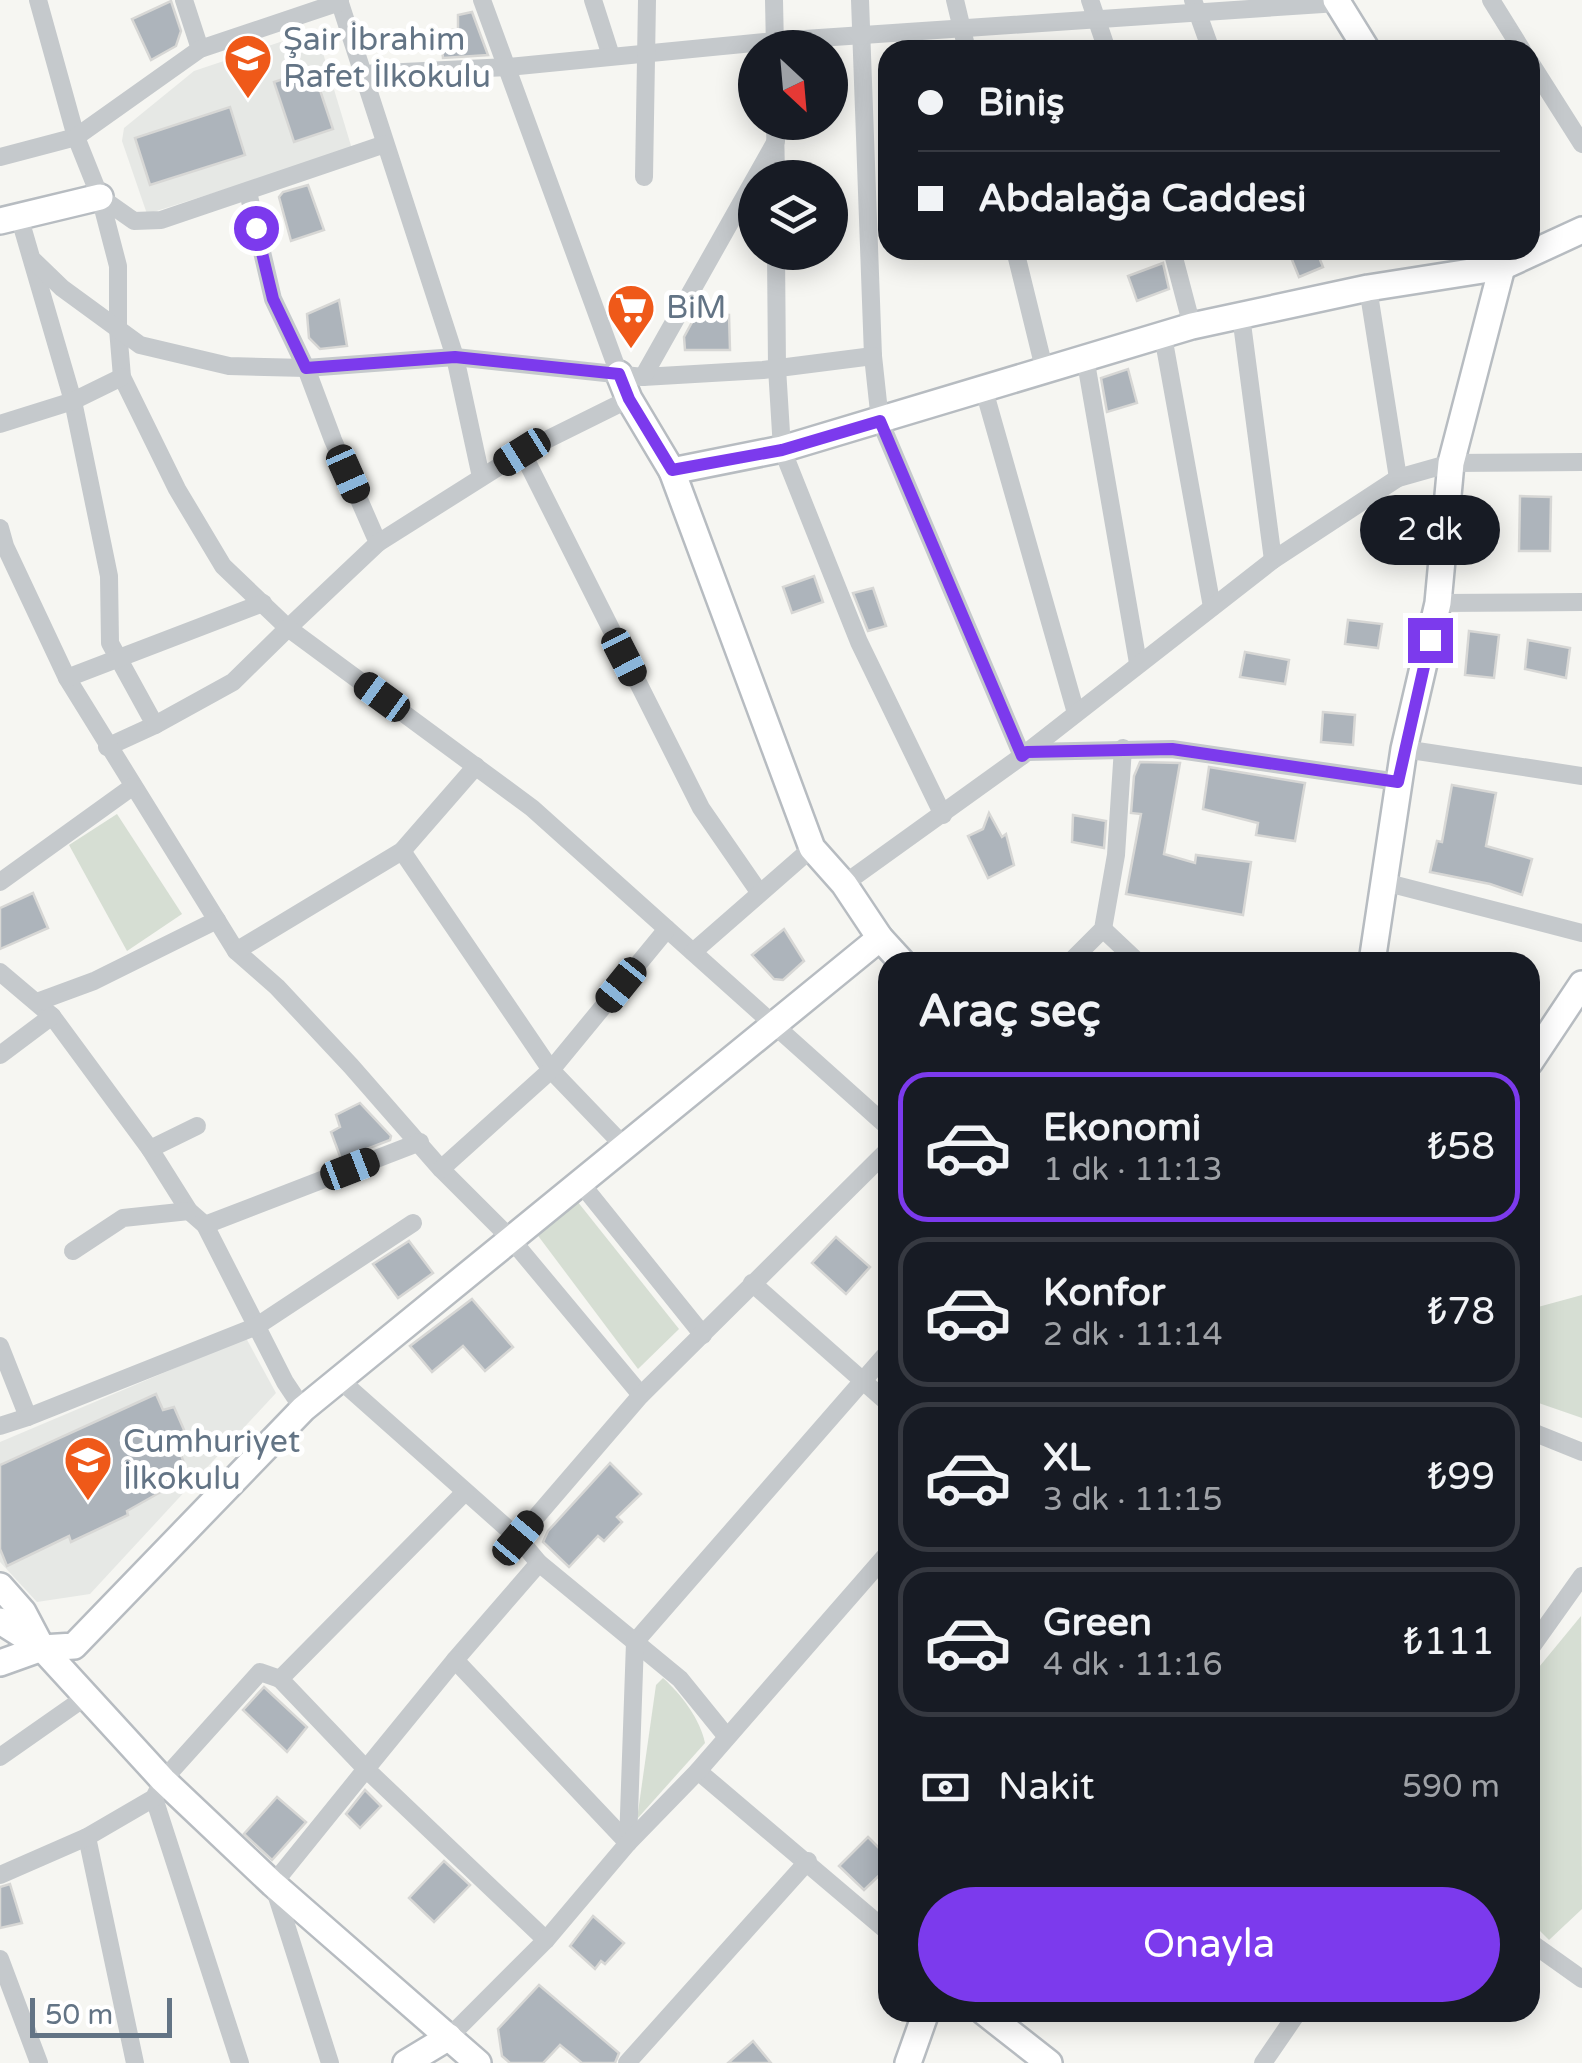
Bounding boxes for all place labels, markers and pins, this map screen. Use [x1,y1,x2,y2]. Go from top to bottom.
place label: Şair İbrahim Rafet İlkokulu [283,21,491,96]
school or university icon: Şair İbrahim Rafet İlkokulu [222,32,274,100]
supermarket icon: BiM [605,282,657,350]
place label: BiM [666,289,727,327]
place label: Cumhuriyet İlkokulu [123,1423,300,1498]
school or university icon: Cumhuriyet İlkokulu [62,1434,114,1502]

